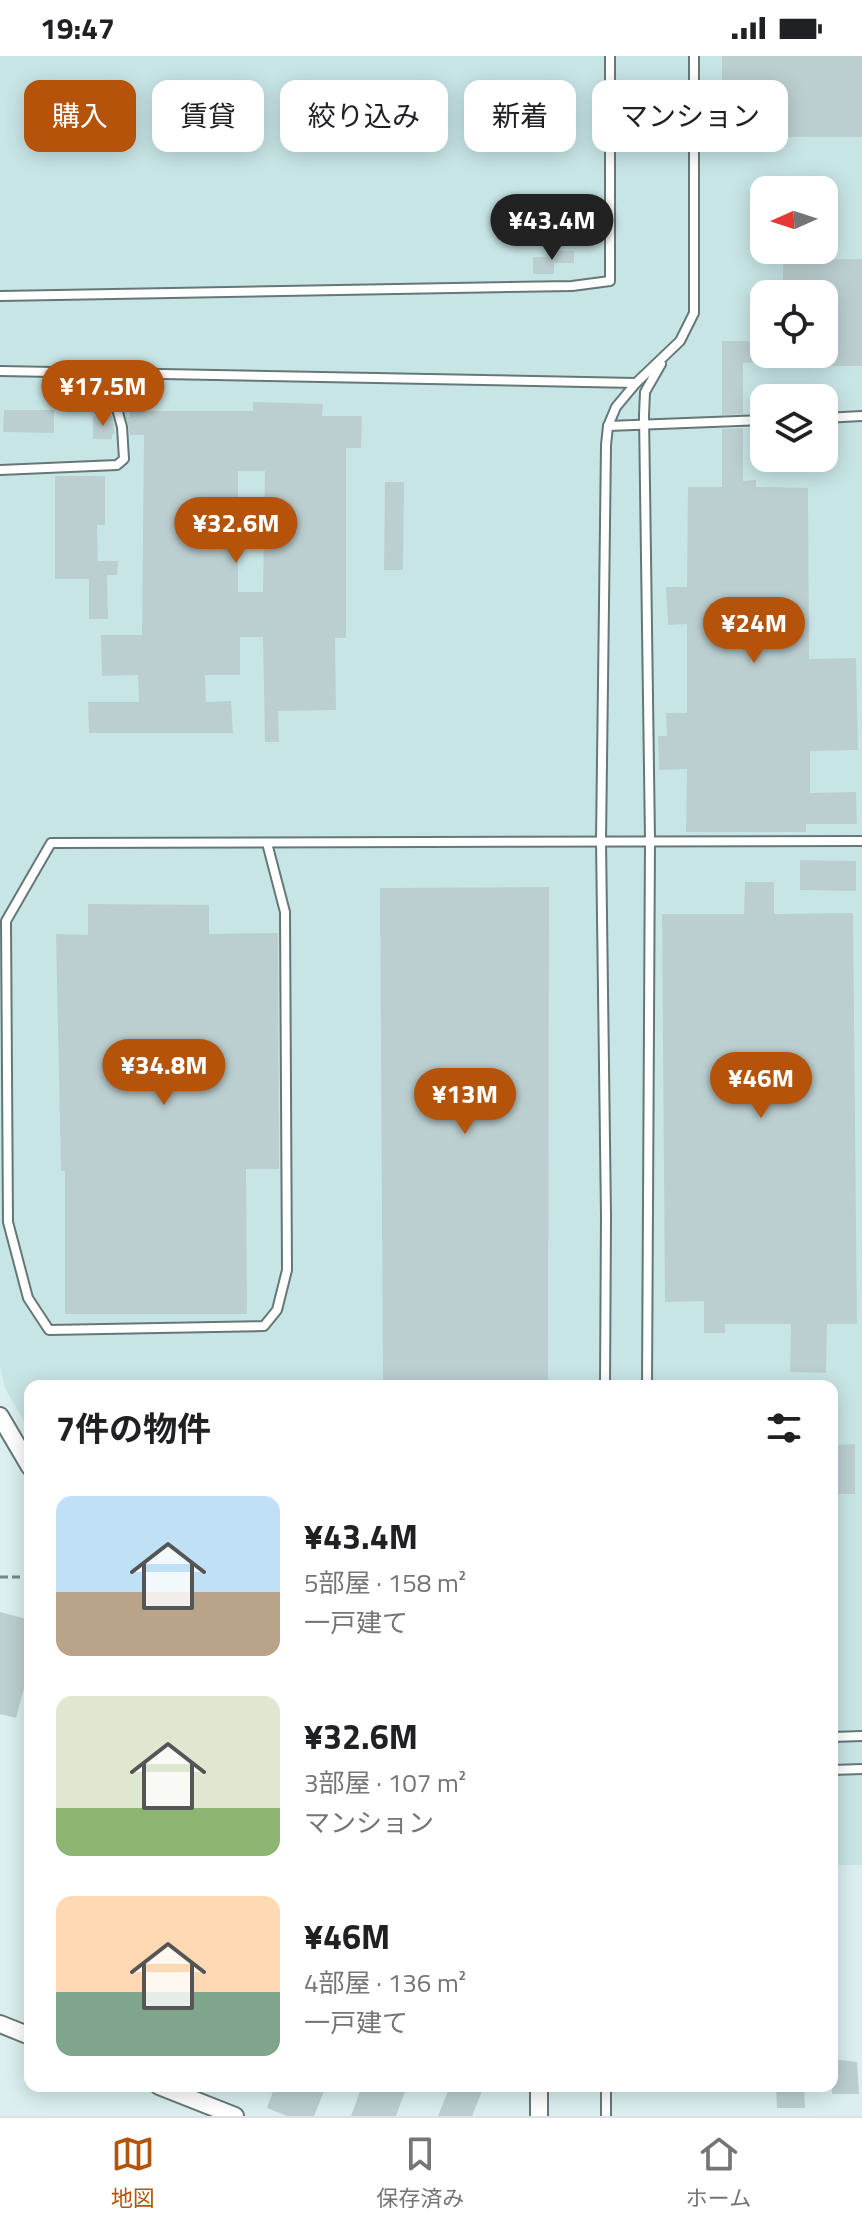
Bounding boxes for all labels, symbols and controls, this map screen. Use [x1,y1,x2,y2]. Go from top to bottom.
text: 19:47 [40,5,115,51]
chip: 購入 [24,80,136,152]
chip: 賃貸 [152,80,264,152]
chip: 絞り込み [280,80,448,152]
chip: 新着 [464,80,576,152]
chip: マンション [592,80,788,152]
north arrow [750,176,838,264]
map controls [750,176,838,472]
pin: ¥43.4M [487,194,617,262]
text: ¥43.4M [508,200,596,239]
button: locate [750,280,838,368]
pin: ¥17.5M [38,360,168,428]
text: ¥17.5M [59,366,147,405]
button: layers [750,384,838,472]
pin: ¥32.6M [171,497,301,565]
text: ¥32.6M [192,503,280,542]
pin: ¥24M [707,597,801,665]
text: ¥24M [721,603,787,642]
pin: ¥34.8M [99,1039,229,1107]
text: ¥34.8M [120,1045,208,1084]
pin: ¥46M [714,1052,808,1120]
text: ¥46M [728,1058,794,1097]
pin: ¥13M [418,1068,512,1136]
text: ¥13M [432,1074,498,1113]
text: 7件の物件 [56,1402,211,1454]
icon: filters [762,1406,806,1450]
text: ¥43.4M [304,1510,418,1562]
icon: home [120,1528,216,1624]
text: 5部屋 · 158 m² [304,1563,466,1602]
text: 一戸建て [304,1603,408,1642]
text: ¥32.6M [304,1710,418,1762]
icon: home [120,1728,216,1824]
text: 3部屋 · 107 m² [304,1763,466,1802]
text: マンション [304,1803,434,1842]
text: ¥46M [304,1910,390,1962]
icon: home [120,1928,216,2024]
text: 4部屋 · 136 m² [304,1963,466,2002]
text: 一戸建て [304,2003,408,2042]
tab: 地図 [111,2132,155,2215]
tab: 保存済み [376,2132,464,2215]
tab: ホーム [686,2132,751,2215]

